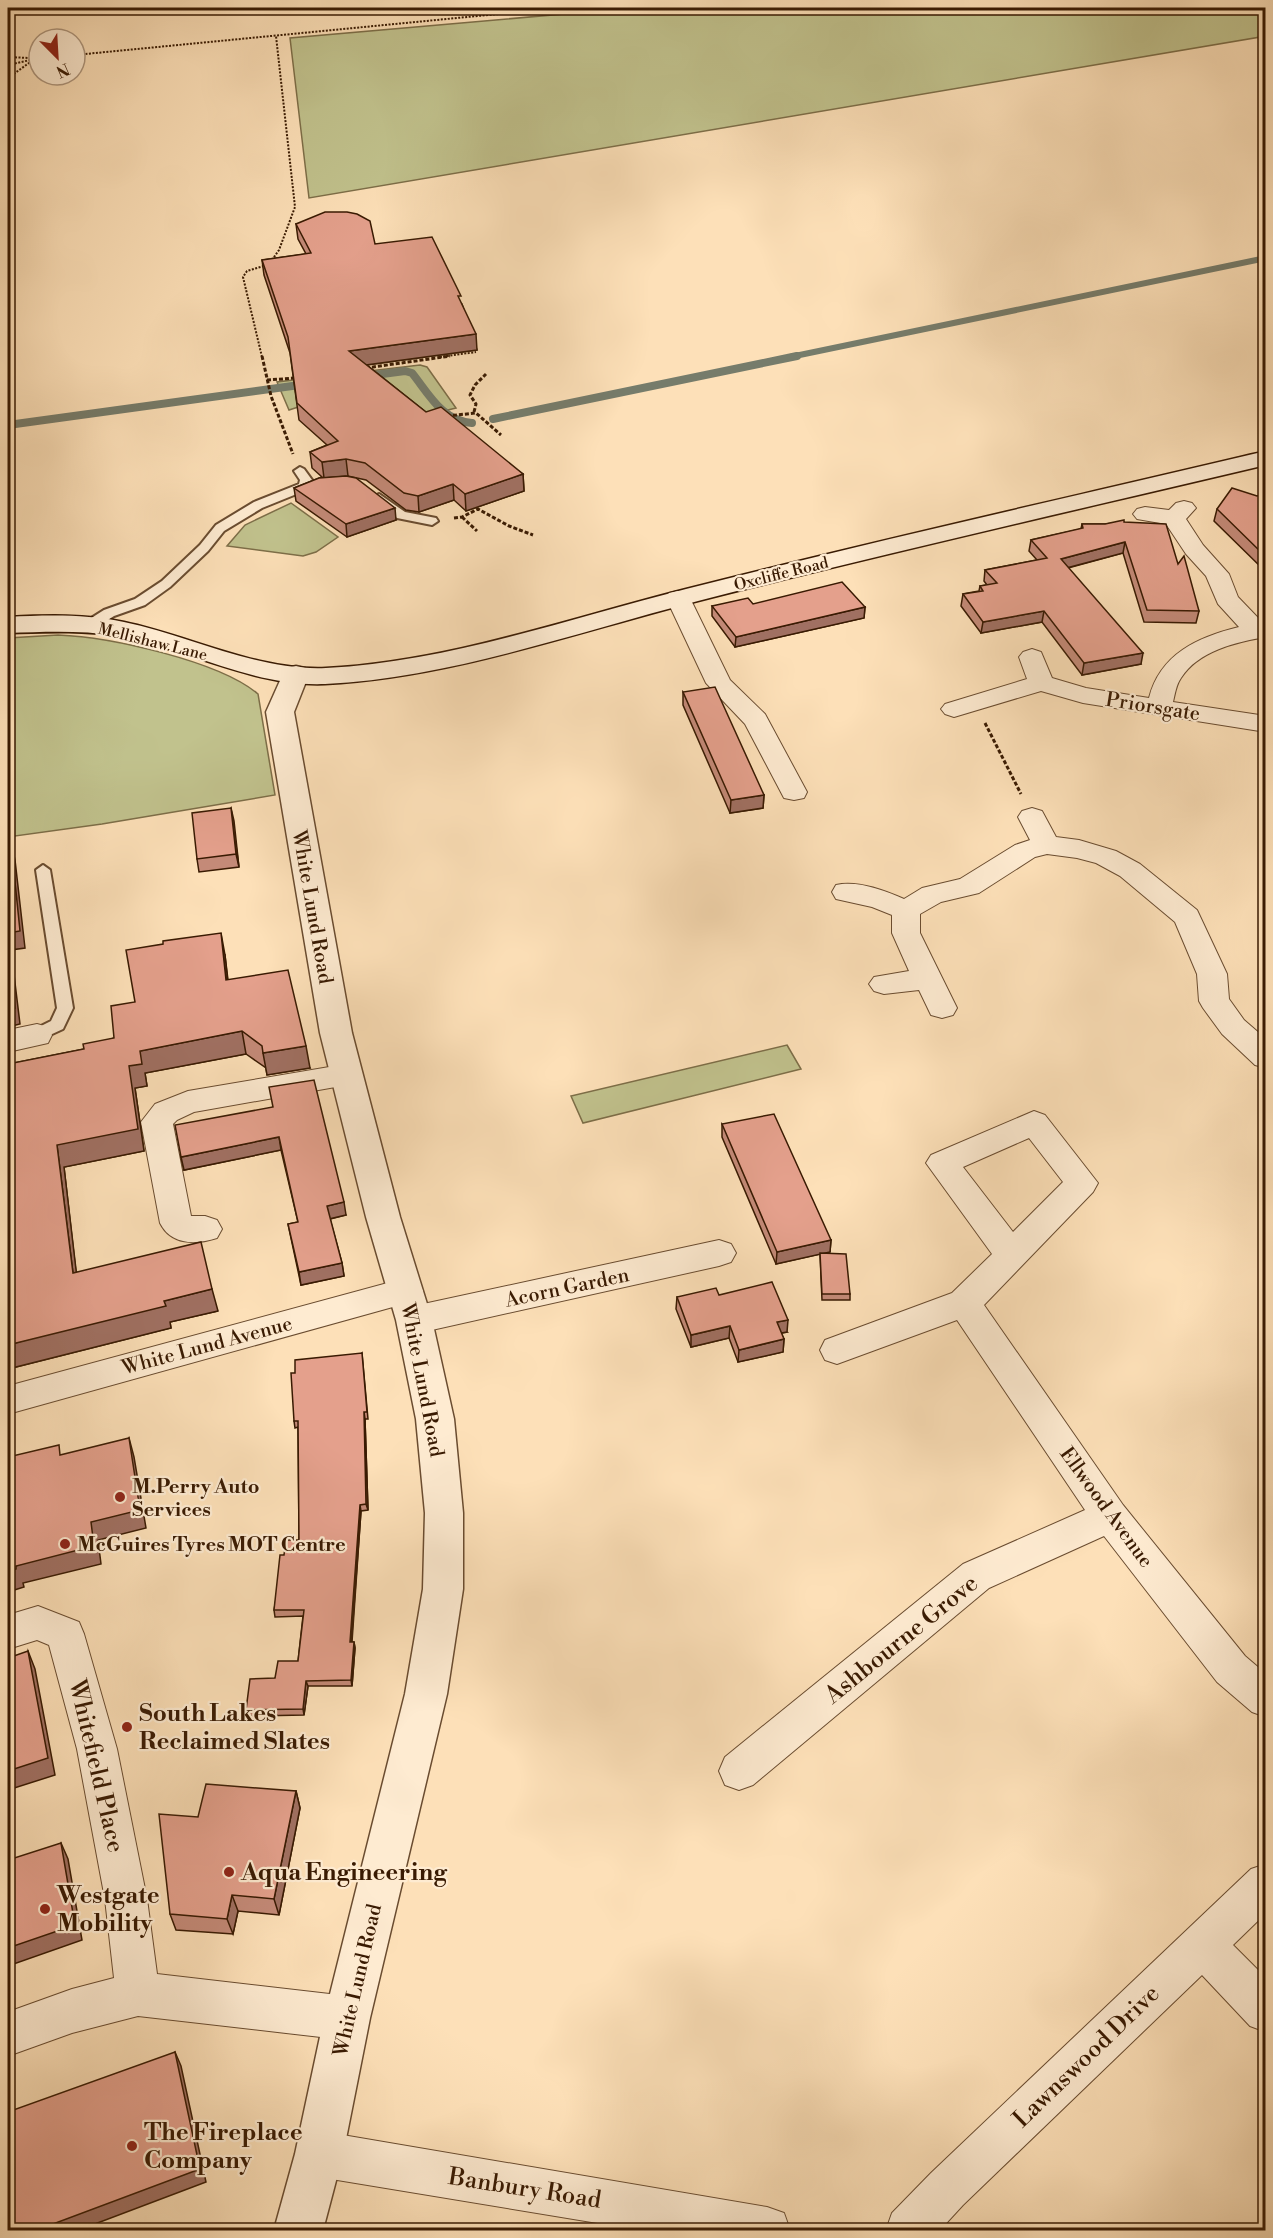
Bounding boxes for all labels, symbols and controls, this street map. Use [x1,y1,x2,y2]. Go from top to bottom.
north arrow [27,27,87,87]
text: N [53,58,73,82]
street label: Oxcliffe Road [732,553,831,595]
street label: Mellishaw Lane [96,619,210,665]
street label: Priorsgate [1104,688,1202,727]
street label: White Lund Road [285,827,337,987]
street label: Acorn Garden [502,1263,632,1314]
street label: White Lund Road [394,1300,449,1460]
street label: White Lund Avenue [118,1312,295,1381]
street label: Ellwood Avenue [1054,1443,1158,1573]
place label: M.Perry Auto Services [132,1475,260,1523]
marker: M.Perry Auto Services [113,1490,127,1504]
place label: McGuires Tyres MOT Centre [77,1533,346,1558]
marker: McGuires Tyres MOT Centre [58,1537,72,1551]
street label: Ashbourne Grove [818,1569,984,1711]
street label: Whitefield Place [61,1676,130,1856]
place label: South Lakes Reclaimed Slates [139,1699,330,1757]
marker: South Lakes Reclaimed Slates [120,1720,134,1734]
place label: Aqua Engineering [240,1858,448,1888]
marker: Aqua Engineering [222,1865,236,1879]
place label: Westgate Mobility [56,1881,160,1939]
street label: White Lund Road [329,1901,388,2060]
marker: Westgate Mobility [38,1902,52,1916]
street label: Lawnswood Drive [1007,1979,1166,2134]
place label: The Fireplace Company [144,2118,303,2176]
marker: The Fireplace Company [125,2139,139,2153]
street label: Banbury Road [445,2162,604,2216]

